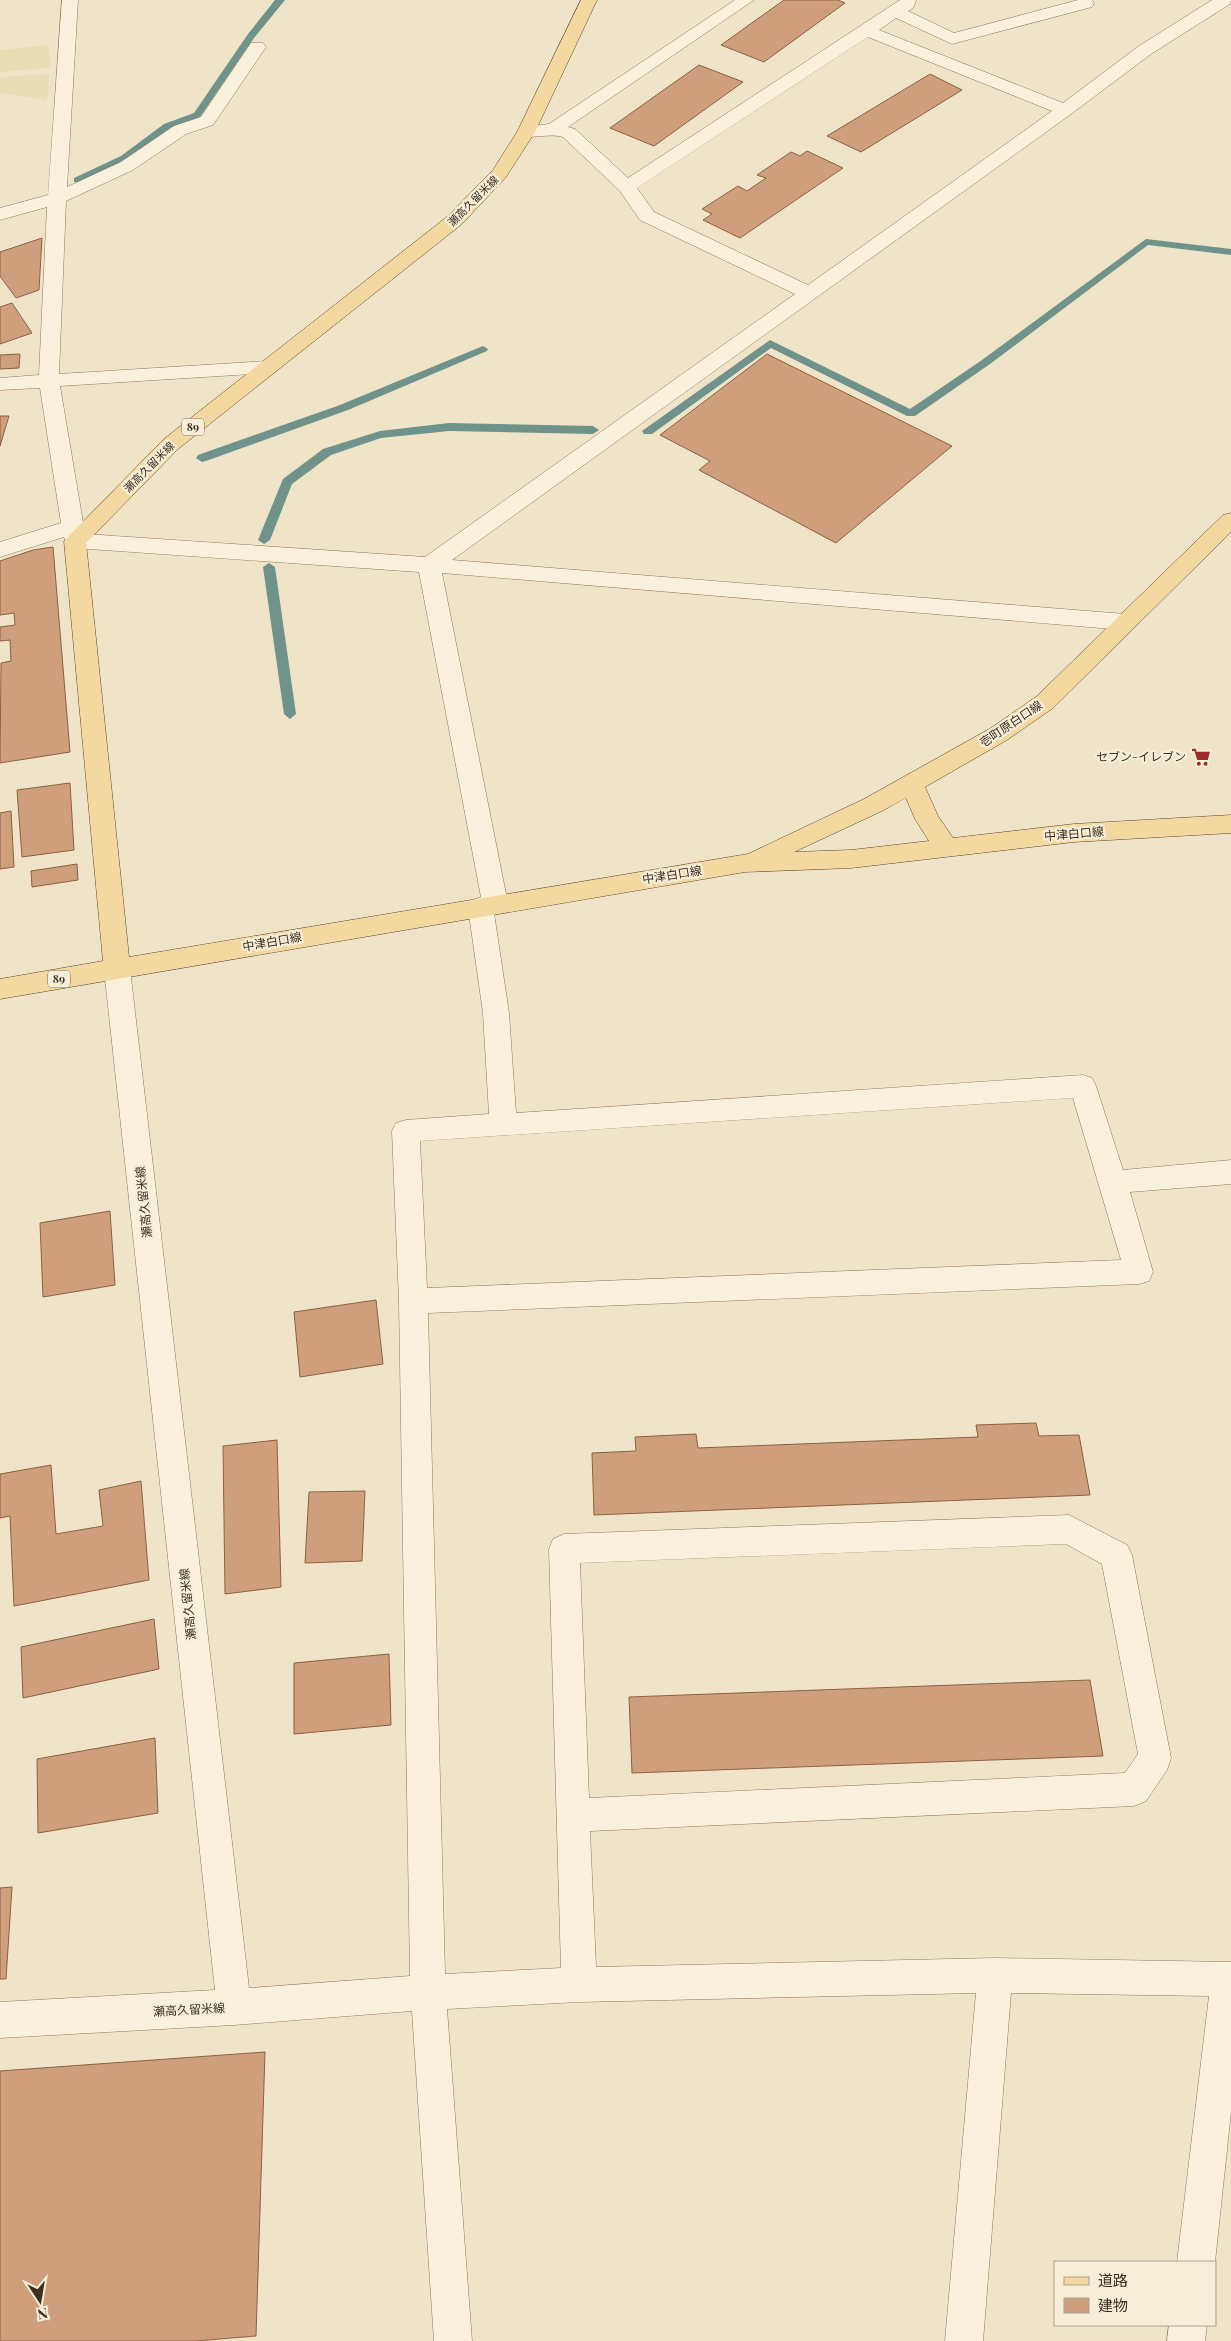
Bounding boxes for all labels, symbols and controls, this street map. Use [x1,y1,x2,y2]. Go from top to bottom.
street label: 瀬高久留米線 [444,172,501,229]
road number: 89 [182,418,204,436]
street label: 瀬高久留米線 [120,438,177,495]
street label: 壱町原白口線 [976,696,1045,750]
supermarket icon: セブン-イレブン [1190,746,1212,768]
place label: セブン-イレブン [1096,748,1186,764]
street label: 中津白口線 [1043,822,1105,844]
street label: 中津白口線 [641,861,703,887]
street label: 中津白口線 [241,928,303,954]
road number: 89 [48,971,70,988]
street label: 瀬高久留米線 [131,1165,155,1239]
street label: 瀬高久留米線 [175,1567,199,1641]
street label: 瀬高久留米線 [153,1999,225,2019]
legend [1054,2261,1216,2326]
text: 道路 [1098,2270,1128,2290]
north arrow [15,2276,65,2326]
text: 建物 [1098,2295,1128,2315]
text: N [36,2304,50,2325]

